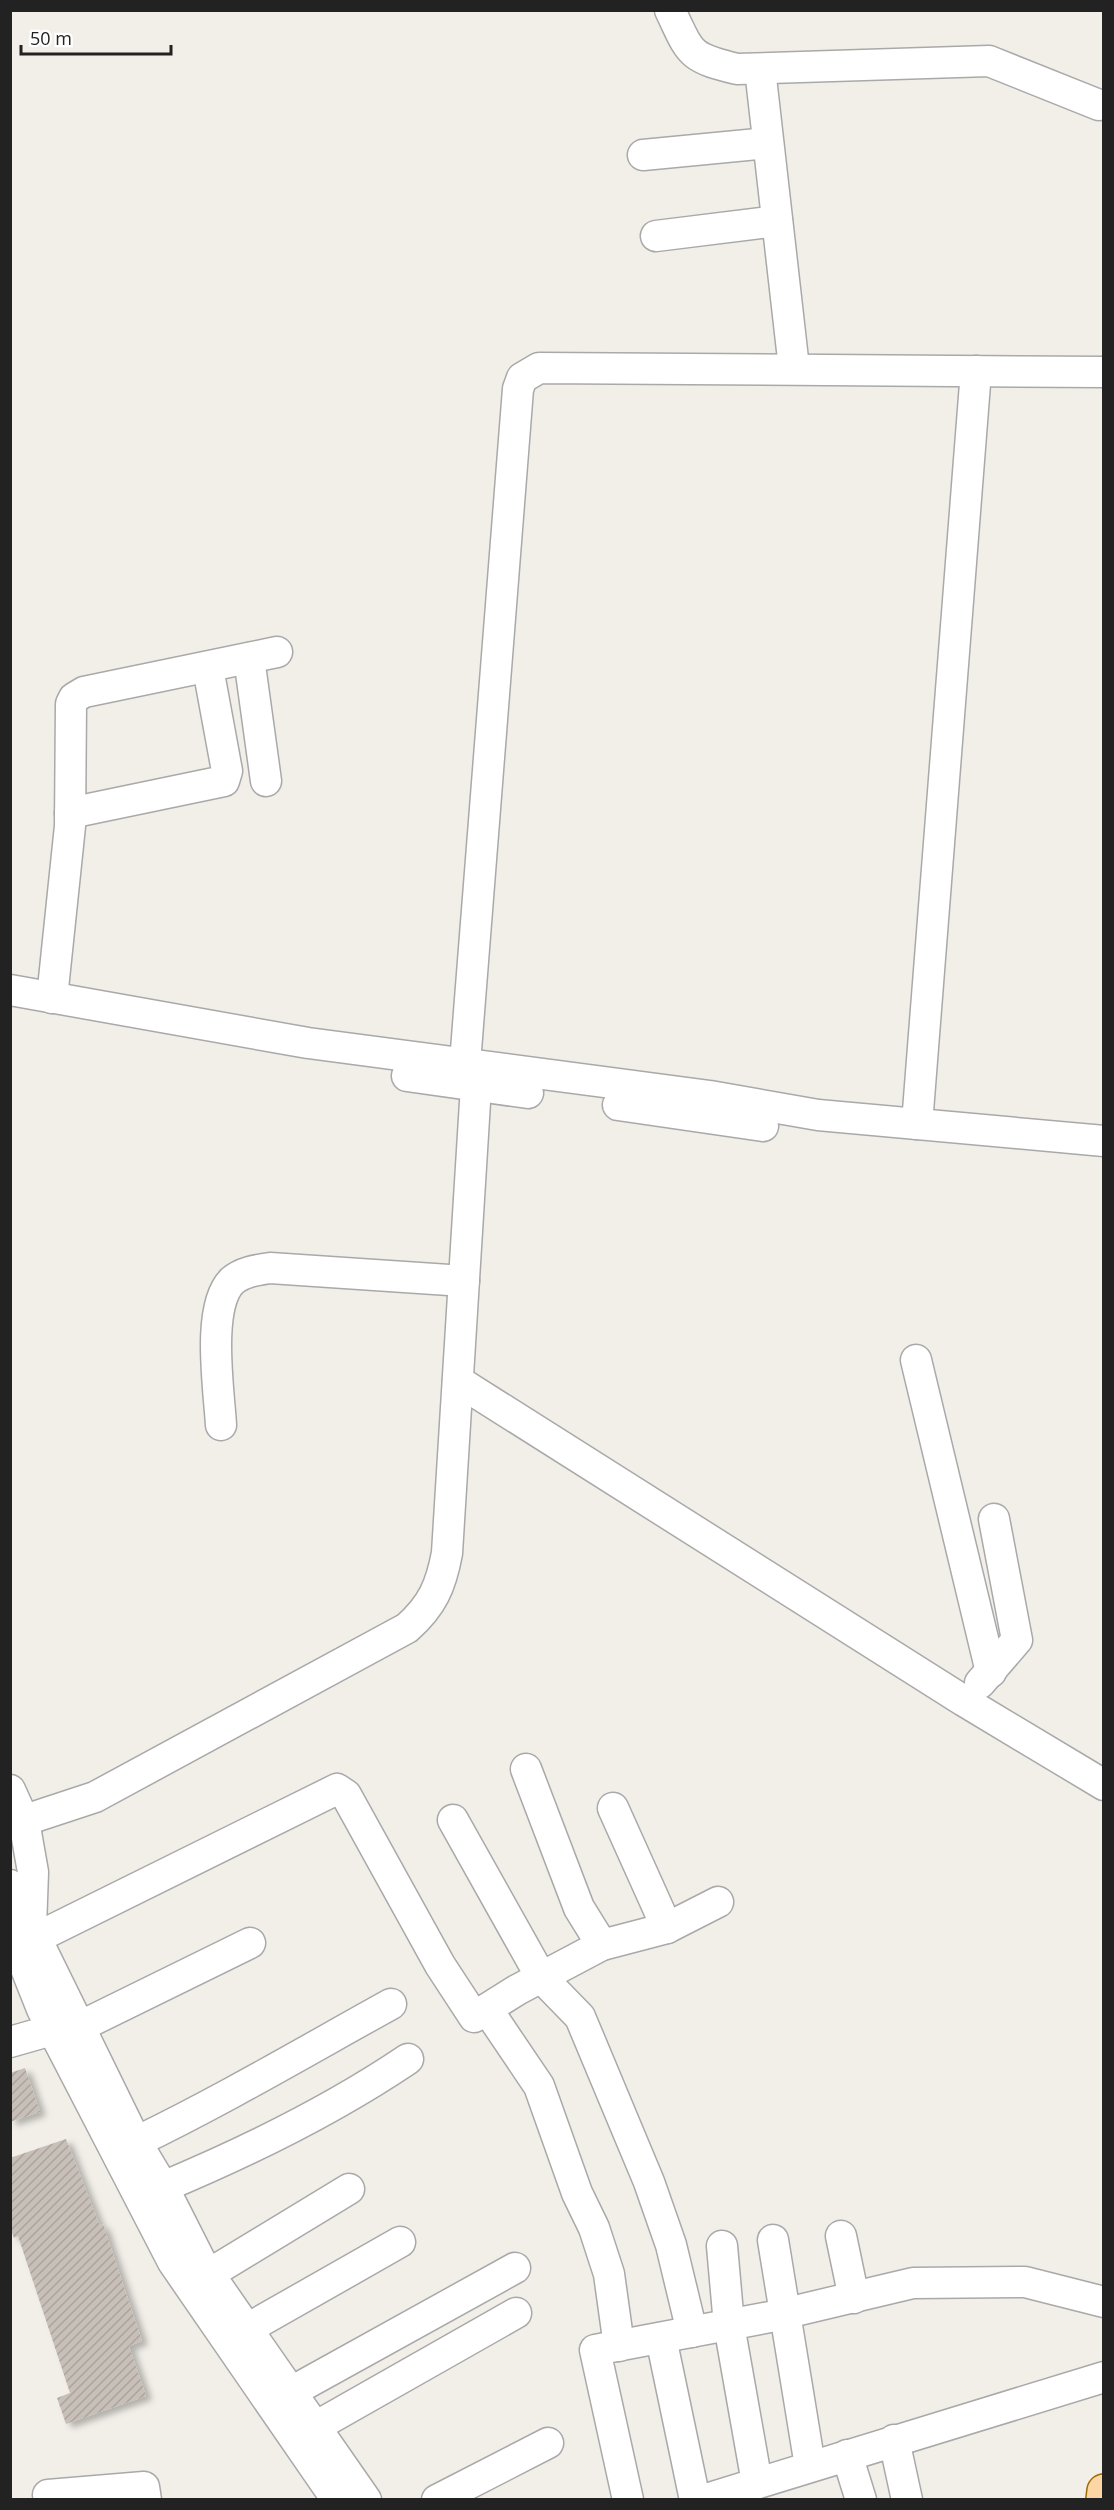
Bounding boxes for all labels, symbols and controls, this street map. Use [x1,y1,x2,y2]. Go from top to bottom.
scale bar [21,18,171,56]
text: 50 m [30,26,72,50]

